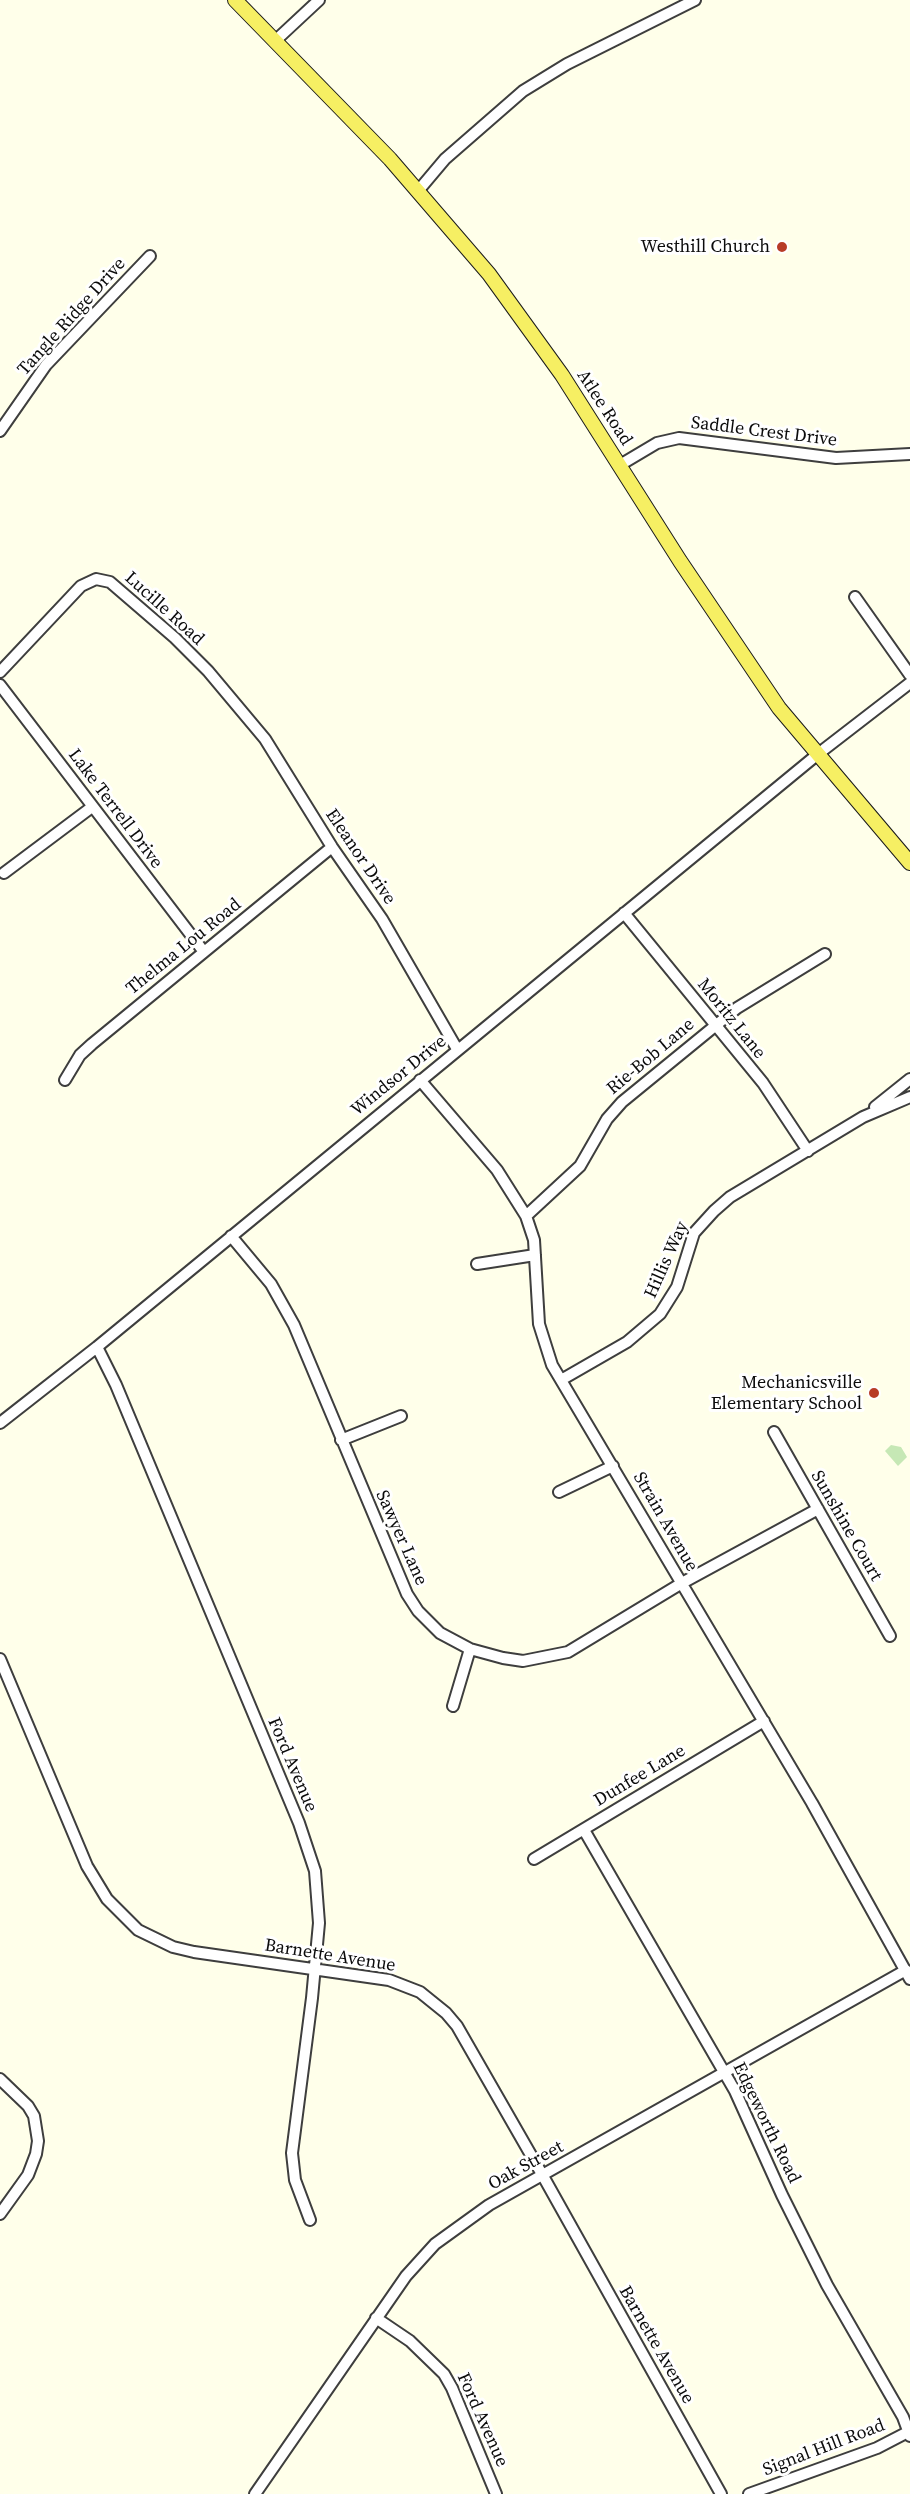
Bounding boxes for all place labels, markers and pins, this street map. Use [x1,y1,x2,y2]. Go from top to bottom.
place label: Westhill Church [641,236,770,258]
marker: Westhill Church [775,240,789,254]
place label: Mechanicsville Elementary School [711,1372,862,1414]
marker: Mechanicsville Elementary School [867,1386,881,1400]

